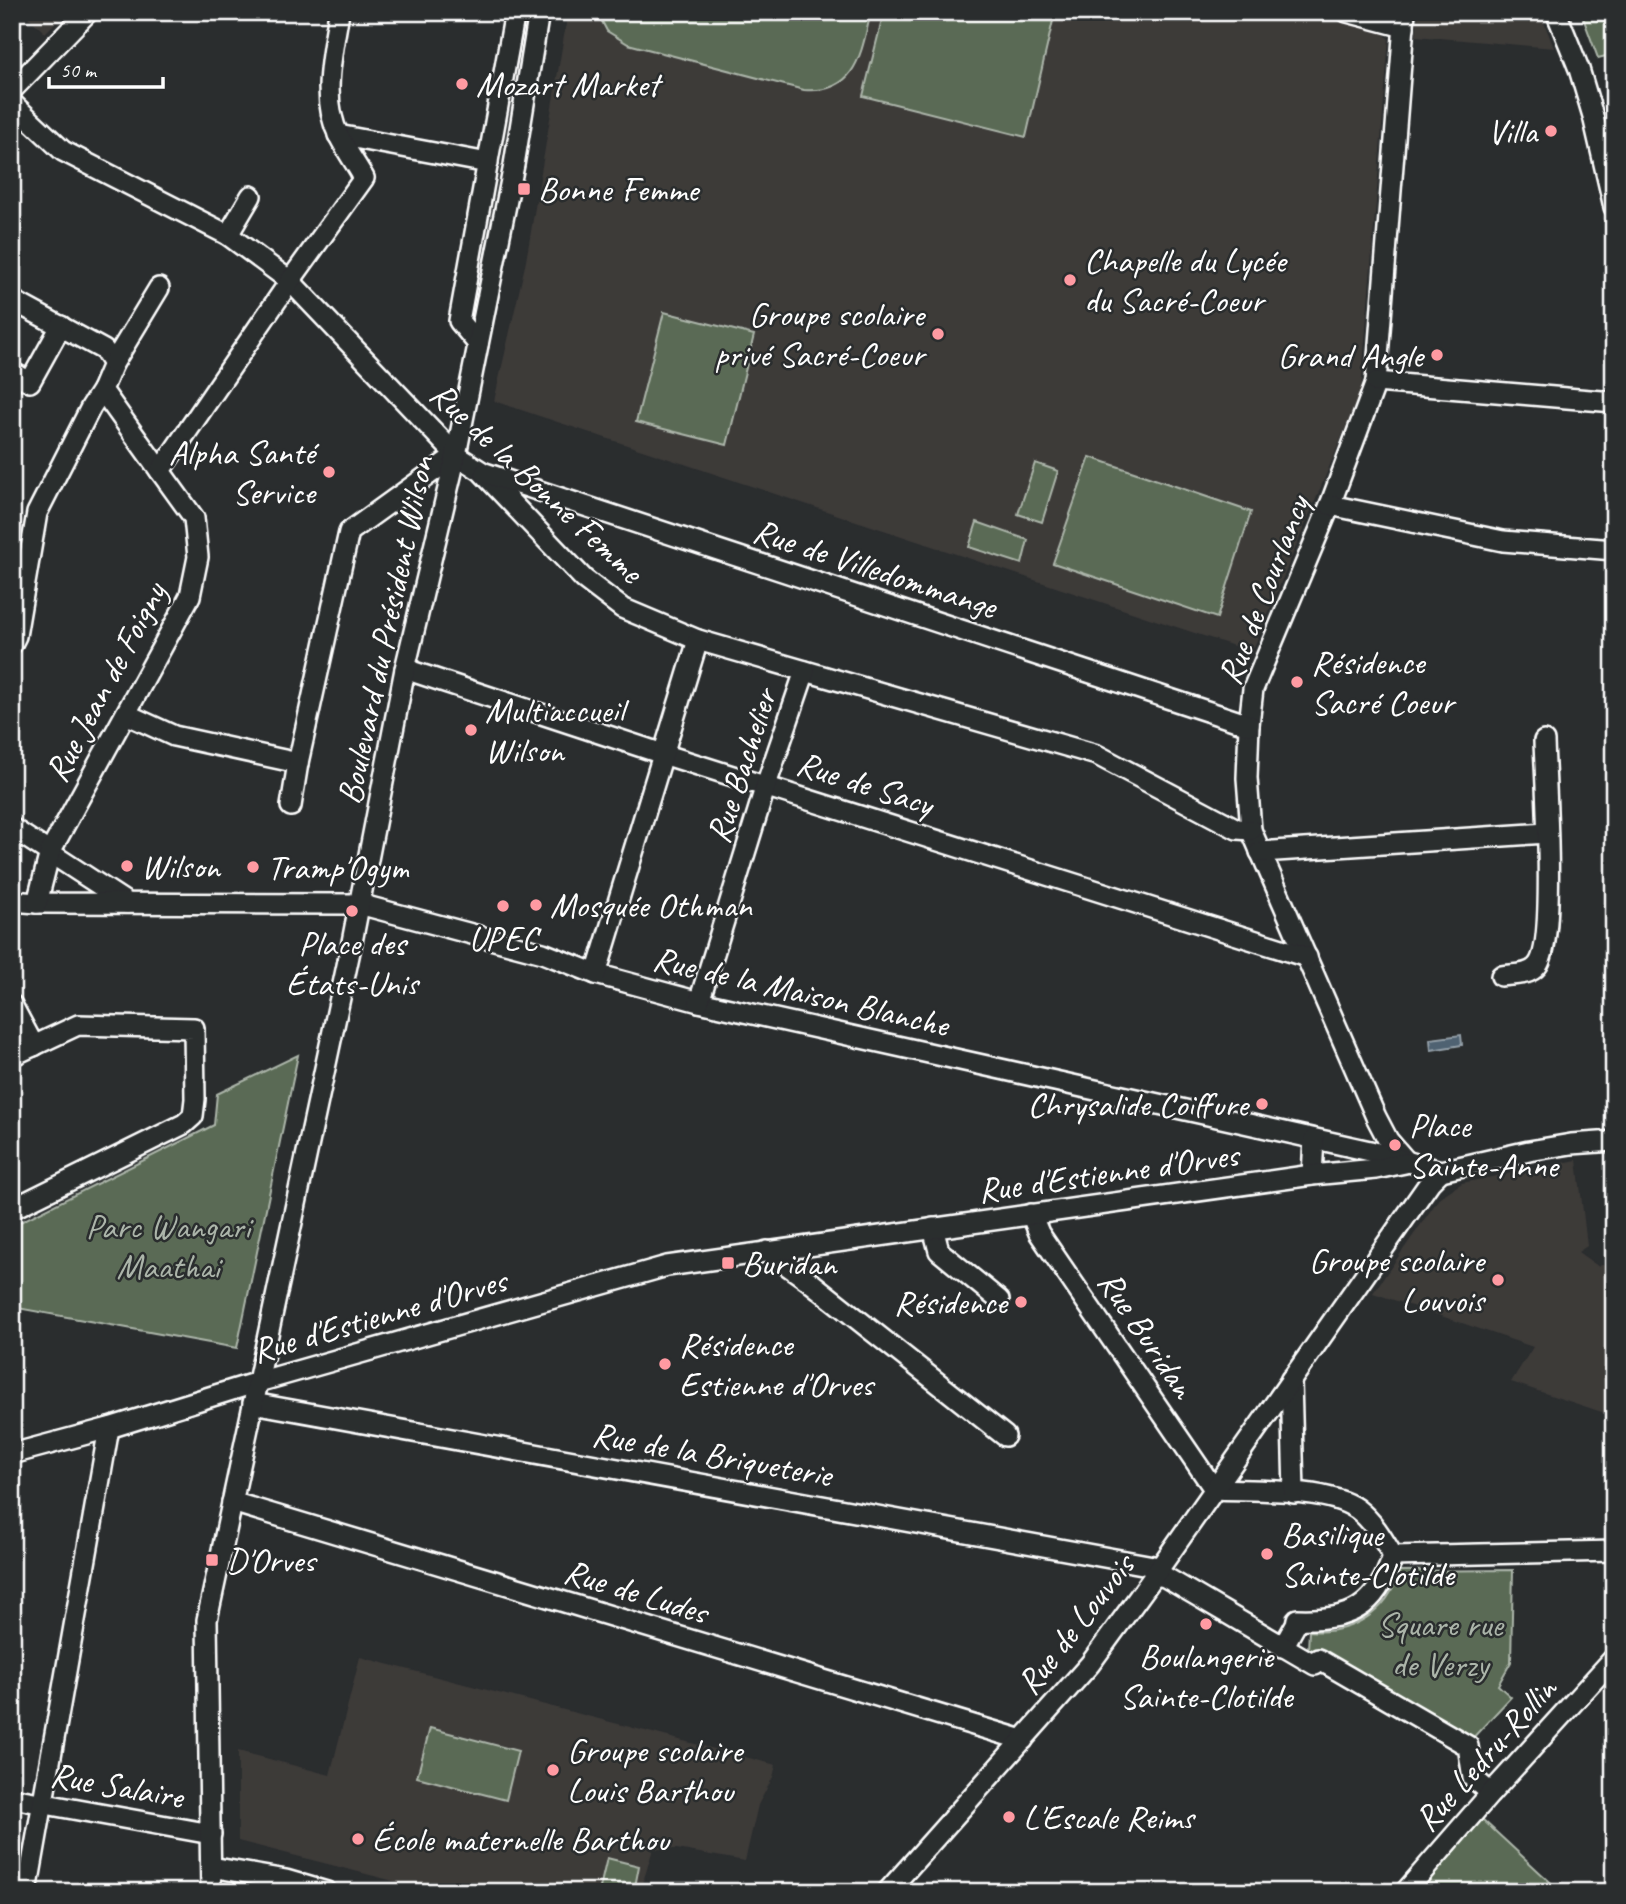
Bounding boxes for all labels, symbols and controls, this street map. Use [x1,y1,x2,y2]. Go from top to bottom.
scale bar [49,46,163,90]
text: 50 m [60,57,98,83]
place label: Mozart Market [476,62,664,107]
marker: Mozart Market [454,76,470,92]
place label: Villa [1487,109,1539,154]
marker: Villa [1543,123,1559,139]
place label: Bonne Femme [538,167,701,212]
marker: Bonne Femme [516,181,532,197]
place label: Chapelle du Lycée du Sacré-Coeur [1084,238,1288,323]
marker: Chapelle du Lycée du Sacré-Coeur [1062,272,1078,288]
place label: Groupe scolaire privé Sacré-Coeur [715,292,927,377]
marker: Groupe scolaire privé Sacré-Coeur [930,326,946,342]
place label: Grand Angle [1278,333,1426,378]
marker: Grand Angle [1429,347,1445,363]
street label: Rue de la Bonne Femme [421,372,655,595]
place label: Alpha Santé Service [169,430,321,515]
street label: Boulevard du Président Wilson [327,451,445,808]
marker: Alpha Santé Service [321,464,337,480]
street label: Rue de Courlancy [1207,486,1321,691]
street label: Rue de Villedommange [748,508,1005,630]
street label: Rue Jean de Foigny [34,573,178,790]
place label: Résidence Sacré Coeur [1311,640,1457,725]
marker: Résidence Sacré Coeur [1289,674,1305,690]
street label: Rue Bachelier [696,680,788,849]
place label: Multiaccueil Wilson [485,688,630,773]
marker: Multiaccueil Wilson [463,722,479,738]
street label: Rue de Sacy [791,740,941,827]
place label: Wilson [141,844,222,889]
place label: Tramp'Ogym [267,845,410,890]
marker: Wilson [119,858,135,874]
marker: Tramp'Ogym [245,859,261,875]
place label: Mosquée Othman [550,883,753,928]
marker: Mosquée Othman [528,897,544,913]
marker: UPEC [495,898,511,914]
marker: Place des États-Unis [344,903,360,919]
place label: UPEC [468,916,542,961]
place label: Place des États-Unis [286,921,421,1006]
street label: Rue de la Maison Blanche [649,936,955,1048]
place label: Chrysalide Coiffure [1028,1082,1251,1127]
marker: Chrysalide Coiffure [1254,1096,1270,1112]
place label: Place Sainte-Anne [1409,1103,1560,1188]
street label: Rue d'Estienne d'Orves [975,1132,1244,1213]
marker: Place Sainte-Anne [1387,1137,1403,1153]
park label: Parc Wangari Maathai [86,1204,255,1289]
place label: Groupe scolaire Louvois [1309,1238,1487,1323]
place label: Buridan [742,1241,838,1286]
marker: Buridan [720,1255,736,1271]
street label: Rue d'Estienne d'Orves [247,1257,514,1373]
street label: Rue Buridan [1088,1262,1207,1409]
marker: Groupe scolaire Louvois [1490,1272,1506,1288]
place label: Résidence [894,1280,1010,1325]
marker: Résidence [1013,1294,1029,1310]
place label: Résidence Estienne d'Orves [679,1322,876,1407]
marker: Résidence Estienne d'Orves [657,1356,673,1372]
street label: Rue de la Briqueterie [589,1411,838,1498]
place label: Basilique Sainte-Clotilde [1281,1512,1456,1597]
place label: D'Orves [226,1538,318,1583]
street label: Rue de Louvois [1006,1542,1146,1704]
marker: Basilique Sainte-Clotilde [1259,1546,1275,1562]
street label: Rue de Ludes [559,1548,716,1635]
marker: D'Orves [204,1552,220,1568]
park label: Square rue de Verzy [1377,1602,1505,1687]
marker: Boulangerie Sainte-Clotilde [1198,1616,1214,1632]
place label: Boulangerie Sainte-Clotilde [1120,1634,1295,1719]
street label: Rue Ledru-Rollin [1404,1666,1568,1841]
place label: Groupe scolaire Louis Barthou [567,1728,745,1813]
street label: Rue Salaire [47,1752,189,1820]
marker: Groupe scolaire Louis Barthou [545,1762,561,1778]
place label: L'Escale Reims [1023,1795,1197,1840]
marker: L'Escale Reims [1001,1809,1017,1825]
place label: École maternelle Barthou [372,1817,671,1862]
marker: École maternelle Barthou [350,1831,366,1847]

